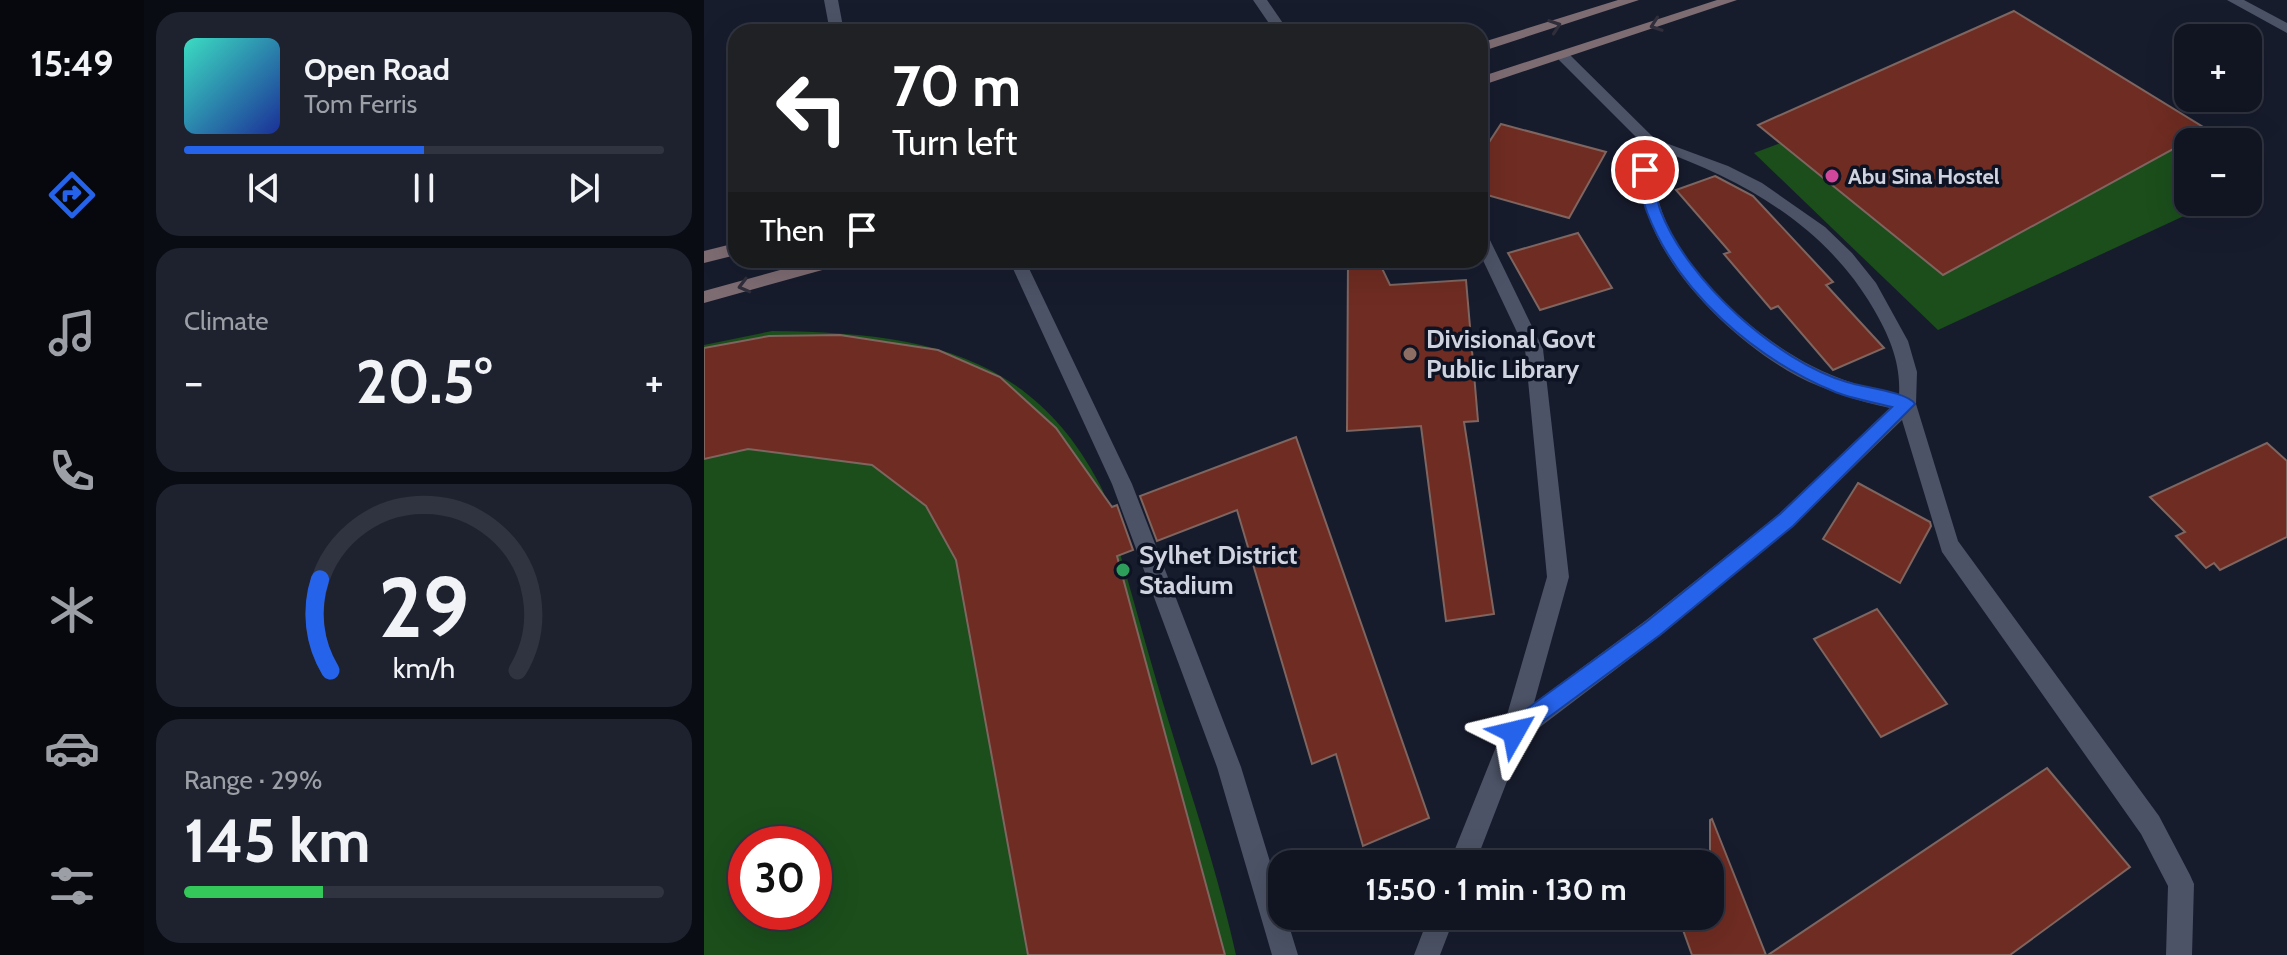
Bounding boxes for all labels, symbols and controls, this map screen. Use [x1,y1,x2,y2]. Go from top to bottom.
one-way arrow [1649,16,1663,32]
one-way arrow [1547,20,1561,36]
map controls [2174,24,2262,216]
button: + [2174,24,2262,112]
text: 15:49 [30,41,114,85]
text: Open Road [304,51,450,88]
text: 70 m [892,52,1021,120]
icon: left [760,56,864,160]
text: Tom Ferris [304,88,417,120]
text: Turn left [892,120,1017,164]
button: − [2174,128,2262,216]
pin [1611,136,1679,204]
icon: arrive [1623,148,1667,192]
place label: Abu Sina Hostel [1848,163,2000,190]
icon: previous [242,166,286,210]
icon: pause [402,166,446,210]
icon: next [562,166,606,210]
icon: directions [44,167,100,223]
marker: Abu Sina Hostel [1823,167,1841,185]
icon: arrive [840,208,884,252]
text: Then [760,212,824,249]
one-way arrow [738,276,752,293]
icon: music [44,305,100,361]
text: Climate [184,305,269,337]
place label: Divisional Govt Public Library [1426,323,1596,385]
text: 20.5° [356,345,492,418]
marker: Divisional Govt Public Library [1401,345,1419,363]
text: − [184,355,203,408]
text: + [645,355,664,408]
icon: phone [44,443,100,499]
place label: Sylhet District Stadium [1139,539,1297,601]
text: 29 [379,557,469,658]
marker: Sylhet District Stadium [1114,561,1132,579]
icon: climate [44,582,100,638]
text: km/h [393,651,455,686]
position arrow [1472,690,1556,774]
icon: car [44,720,100,776]
text: Range · 29% [184,764,322,796]
text: 145 km [184,804,370,877]
speed limit sign: 30 [728,826,832,930]
icon: filters [44,858,100,914]
text: 15:50 · 1 min · 130 m [1366,871,1626,908]

